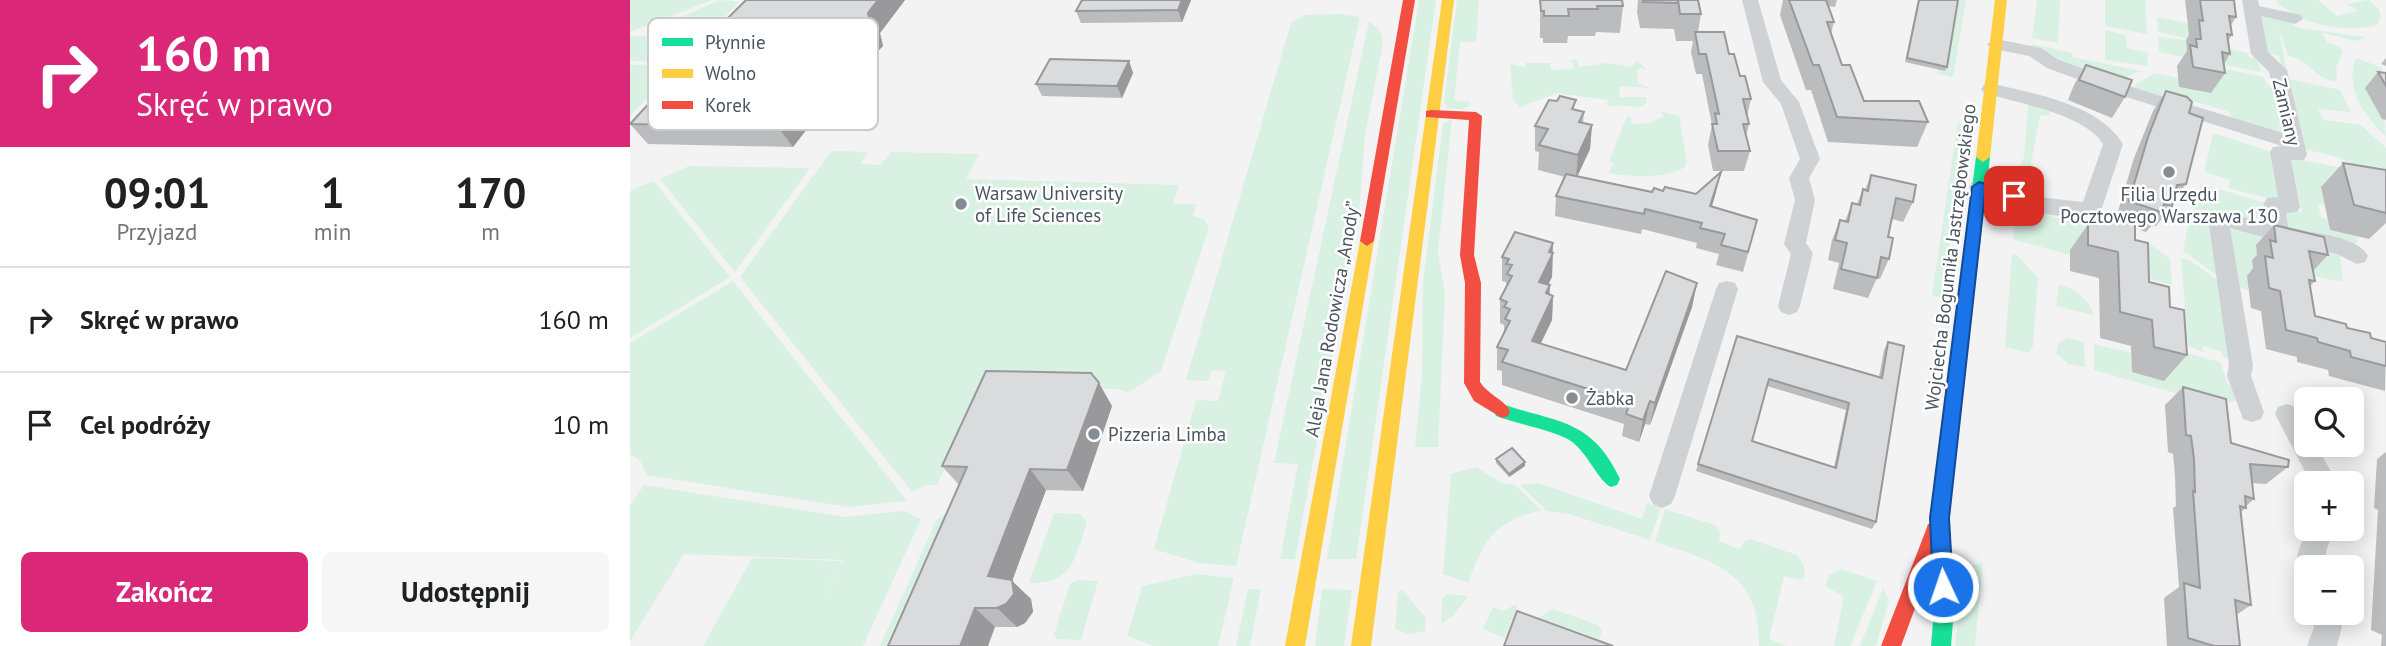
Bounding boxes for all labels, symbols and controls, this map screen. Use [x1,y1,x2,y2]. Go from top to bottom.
legend [648,18,878,130]
text: 160 m [136,21,271,85]
icon: right [21,28,112,119]
text: Płynnie [705,30,766,54]
text: Wolno [705,61,756,85]
street label: Zamiany [2268,76,2306,148]
text: Skręć w prawo [136,83,333,125]
text: Korek [705,93,751,117]
street label: Wojciecha Bogumiła Jastrzębowskiego [1919,102,1981,412]
marker: Filia Urzędu Pocztowego Warszawa 130 [2161,164,2177,180]
text: 09:01 [104,165,210,220]
text: 1 [321,165,344,220]
text: 170 [455,165,526,220]
pin [1984,166,2044,226]
icon: arrive [1995,177,2033,215]
place label: Warsaw University of Life Sciences [975,181,1123,227]
place label: Filia Urzędu Pocztowego Warszawa 130 [2060,182,2278,228]
marker: Warsaw University of Life Sciences [953,196,969,212]
street label: Aleja Jana Rodowicza „Anody” [1299,199,1365,439]
text: Przyjazd [116,217,197,246]
text: min [314,217,351,246]
text: m [481,217,500,246]
icon: right [21,301,59,339]
text: Skręć w prawo [80,303,239,336]
text: 160 m [538,303,609,336]
place label: Żabka [1586,386,1634,410]
map controls [2294,387,2364,625]
button: search [2294,387,2364,457]
marker: Żabka [1564,390,1580,406]
icon: arrive [21,406,59,444]
text: Cel podróży [80,408,210,441]
text: 10 m [553,408,609,441]
place label: Pizzeria Limba [1108,422,1226,446]
marker: Pizzeria Limba [1086,426,1102,442]
button: + [2294,471,2364,541]
position arrow [1906,550,1980,624]
button: Zakończ [21,552,308,632]
button: Udostępnij [322,552,609,632]
button: − [2294,555,2364,625]

